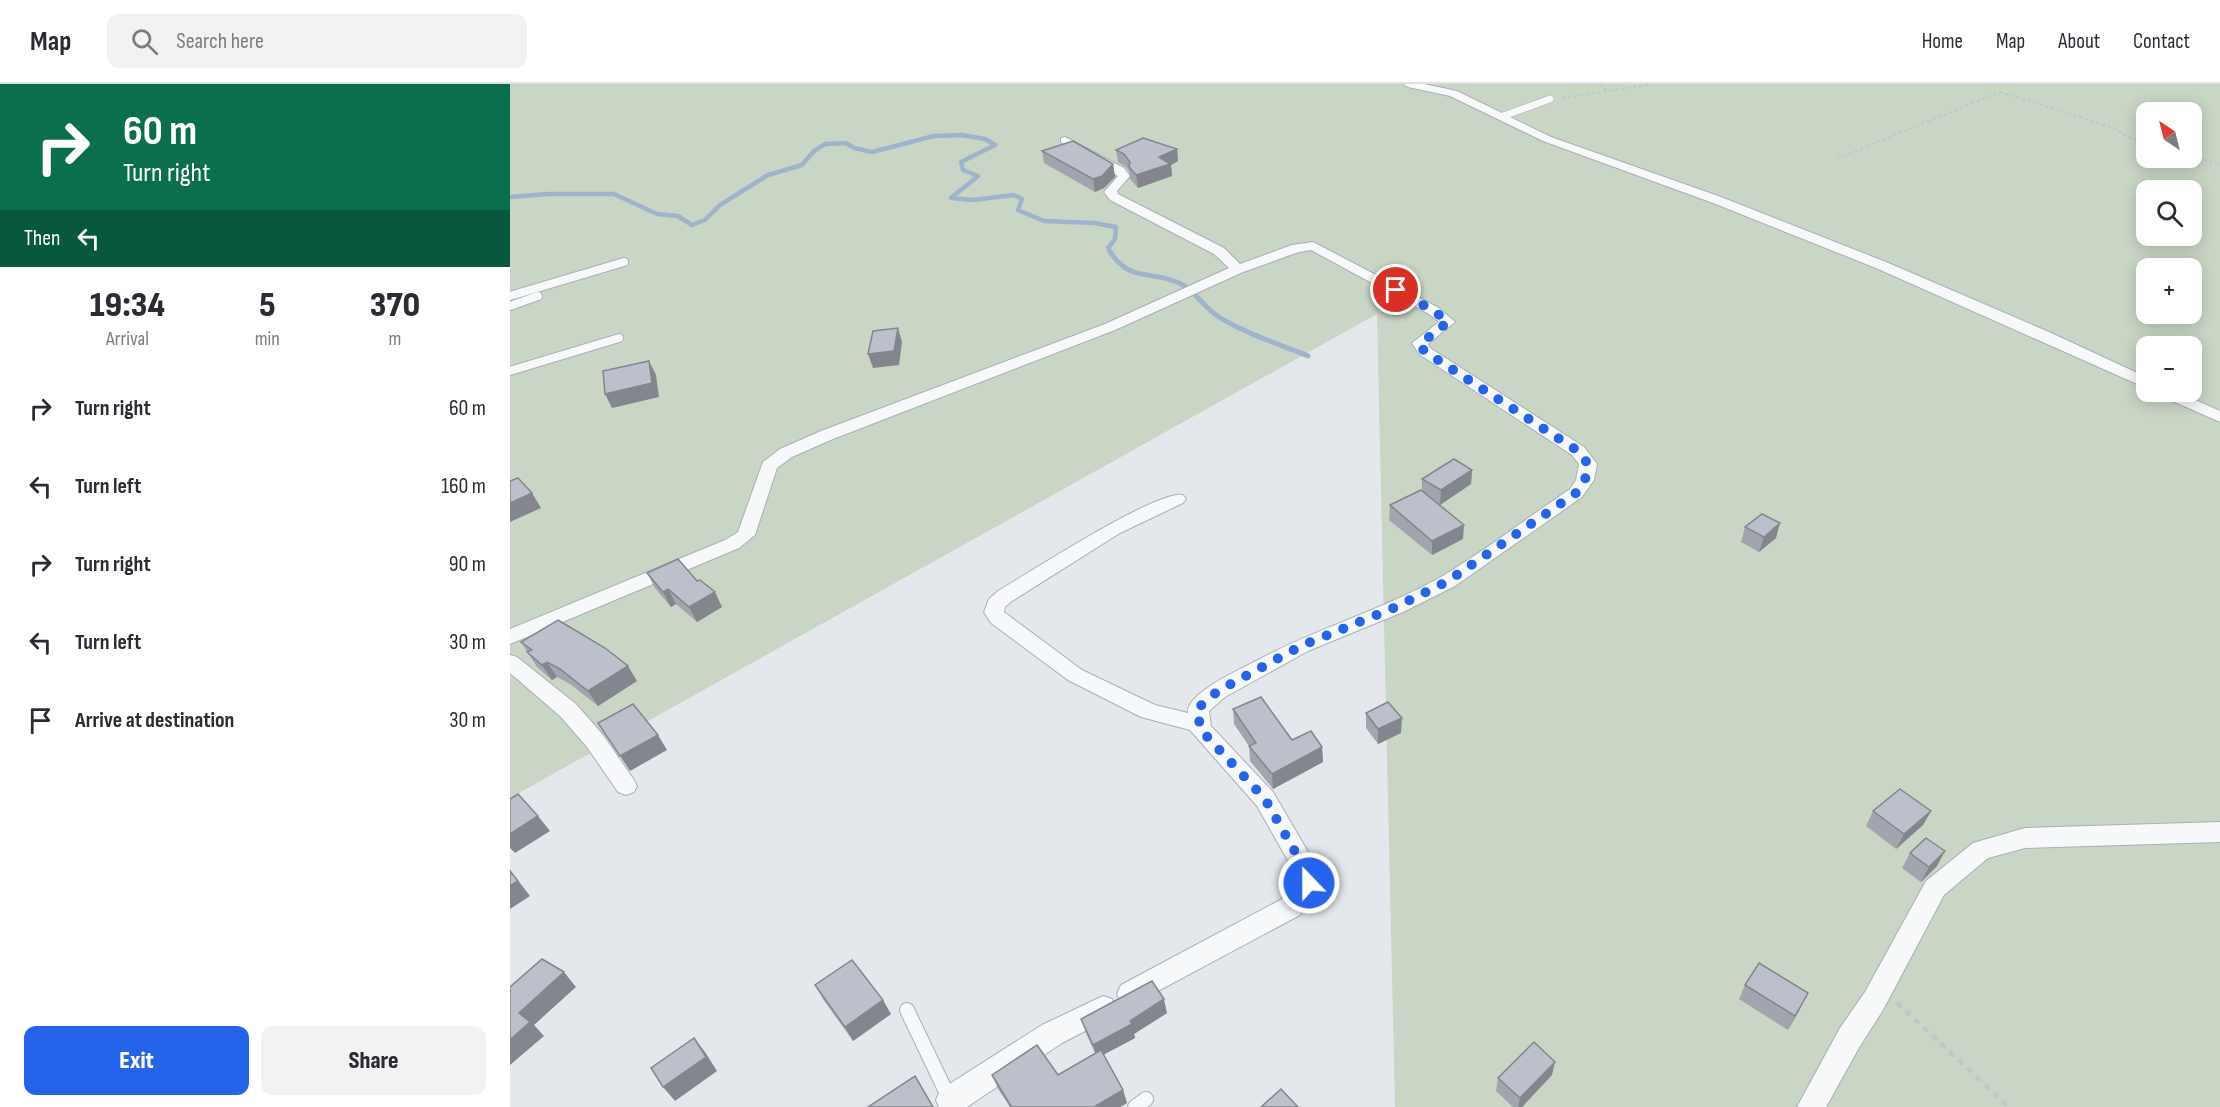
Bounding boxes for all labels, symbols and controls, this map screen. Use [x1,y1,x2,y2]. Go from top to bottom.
search box [107,14,527,68]
text: Map [30,25,71,58]
icon: search [128,25,161,58]
text: Search here [176,28,264,55]
text: Home [1922,29,1963,54]
text: Map [1996,29,2025,54]
text: About [2058,29,2100,54]
text: Contact [2133,29,2190,54]
north arrow [2136,102,2202,168]
map controls [2136,102,2202,402]
text: 60 m [123,106,197,157]
icon: right [24,108,102,186]
text: Turn right [123,157,210,189]
button: search [2136,180,2202,246]
icon: left [72,222,105,255]
text: Then [24,225,60,252]
button: + [2136,258,2202,324]
pin [1370,264,1421,315]
icon: arrive [1379,273,1412,306]
text: 19:34 [90,284,165,327]
text: 5 [259,284,276,327]
text: 370 [370,284,420,327]
text: Arrival [106,327,149,351]
text: min [255,327,280,351]
text: m [389,327,401,351]
button: − [2136,336,2202,402]
icon: right [24,392,57,425]
text: Turn right [75,395,151,422]
text: 60 m [449,395,486,422]
icon: left [24,470,57,503]
text: Turn left [75,473,141,500]
text: 160 m [441,473,486,500]
icon: right [24,548,57,581]
text: Turn right [75,551,151,578]
text: 90 m [449,551,486,578]
icon: left [24,626,57,659]
text: Turn left [75,629,141,656]
text: 30 m [449,629,486,656]
icon: arrive [24,704,57,737]
text: Arrive at destination [75,707,234,734]
text: 30 m [449,707,486,734]
position arrow [1277,851,1341,915]
button: Exit [24,1026,249,1095]
button: Share [261,1026,486,1095]

